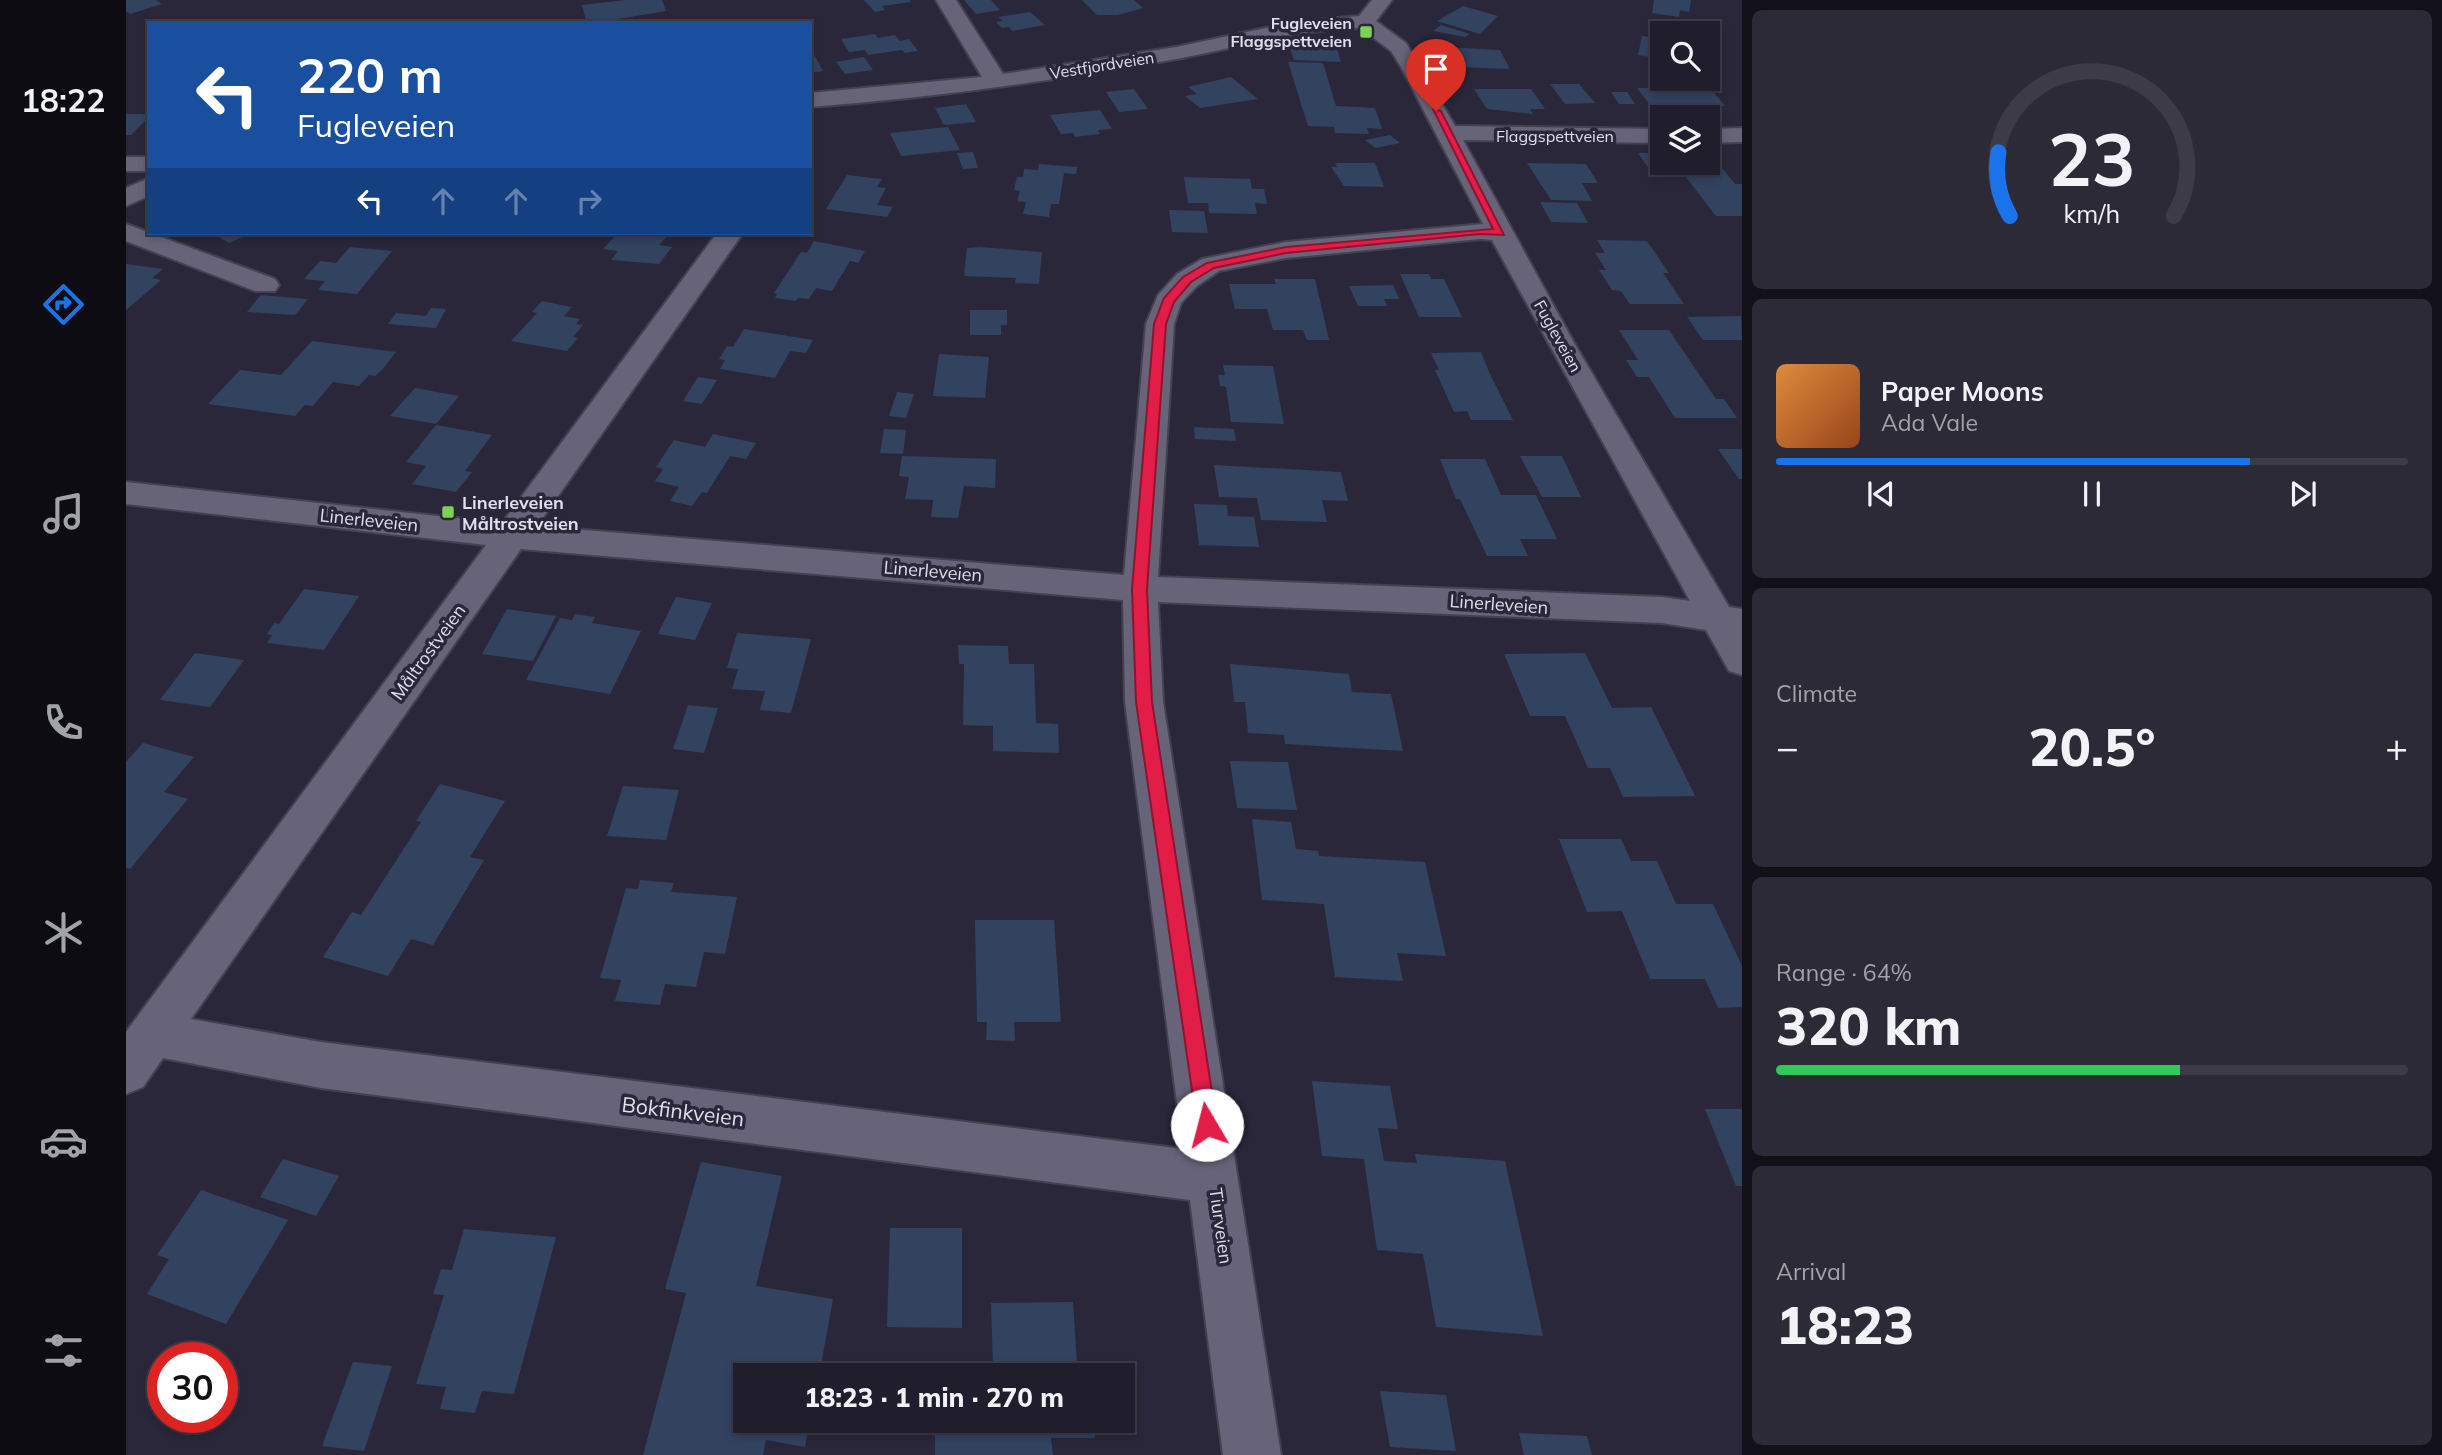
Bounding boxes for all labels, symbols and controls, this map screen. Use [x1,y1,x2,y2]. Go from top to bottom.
place label: Fugleveien Flaggspettveien [1230,13,1352,51]
map controls [1650,21,1720,175]
button: search [1650,21,1720,91]
marker: Fugleveien Flaggspettveien [1358,24,1374,40]
pin [1406,39,1466,111]
text: 220 m [297,44,443,105]
street label: Vestfjordveien [1049,47,1155,83]
icon: left [182,49,273,140]
icon: arrive [1417,50,1455,88]
text: 18:22 [21,80,105,120]
text: Fugleveien [297,105,455,145]
button: layers [1650,105,1720,175]
text: 23 [2048,113,2136,204]
street label: Flaggspettveien [1496,126,1614,146]
icon: left [351,182,389,220]
icon: ahead [424,182,462,220]
icon: ahead [497,182,535,220]
icon: right [570,182,608,220]
text: km/h [2064,197,2120,228]
icon: directions [39,280,88,329]
street label: Fugleveien [1530,297,1586,375]
text: Paper Moons [1881,375,2044,408]
text: Ada Vale [1881,408,1978,437]
icon: previous [1862,475,1900,513]
icon: pause [2073,475,2111,513]
icon: next [2284,475,2322,513]
icon: music [39,489,88,538]
place label: Linerleveien Måltrostveien [462,491,579,535]
street label: Linerleveien [319,503,419,537]
marker: Linerleveien Måltrostveien [440,504,456,520]
street label: Linerleveien [883,555,983,587]
street label: Linerleveien [1449,589,1549,619]
street label: Måltrostveien [386,600,470,704]
text: Climate [1776,679,1857,708]
icon: phone [39,698,88,747]
text: 20.5° [2028,714,2156,779]
text: − [1776,723,1799,771]
text: + [2385,723,2408,771]
icon: climate [39,908,88,957]
text: Range · 64% [1776,958,1912,987]
text: 320 km [1776,993,1961,1058]
position arrow [1170,1088,1244,1162]
street label: Bokfinkveien [620,1091,746,1131]
icon: car [39,1117,88,1166]
street label: Tiurveien [1204,1187,1238,1265]
text: Arrival [1776,1257,1846,1286]
text: 18:23 [1776,1292,1914,1357]
icon: filters [39,1326,88,1375]
speed limit sign: 30 [147,1342,238,1433]
text: 18:23 · 1 min · 270 m [804,1381,1064,1414]

